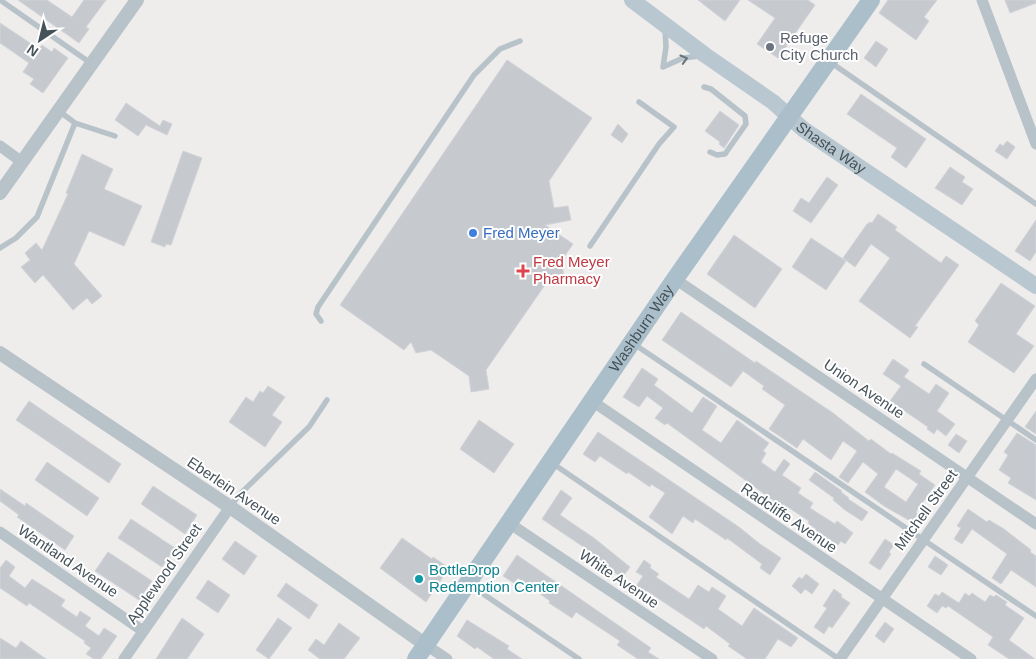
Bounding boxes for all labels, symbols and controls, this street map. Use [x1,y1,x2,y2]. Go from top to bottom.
north arrow [15,15,65,65]
place label: Refuge City Church [780,29,858,63]
text: N [24,41,41,60]
marker: Refuge City Church [764,41,776,53]
one-way arrow [679,55,687,65]
street label: Shasta Way [793,118,870,177]
place label: Fred Meyer [483,224,560,241]
marker: Fred Meyer [467,227,479,239]
place label: Fred Meyer Pharmacy [533,253,610,287]
marker: Fred Meyer Pharmacy [517,265,529,277]
street label: Washburn Way [605,281,677,375]
street label: Union Avenue [821,355,908,422]
street label: Eberlein Avenue [184,453,284,528]
street label: Mitchell Street [891,466,961,553]
street label: Radcliffe Avenue [738,479,840,556]
street label: Applewood Street [123,520,205,627]
street label: Wantland Avenue [15,521,121,600]
street label: White Avenue [576,546,662,611]
place label: BottleDrop Redemption Center [429,561,559,595]
marker: BottleDrop Redemption Center [413,573,425,585]

